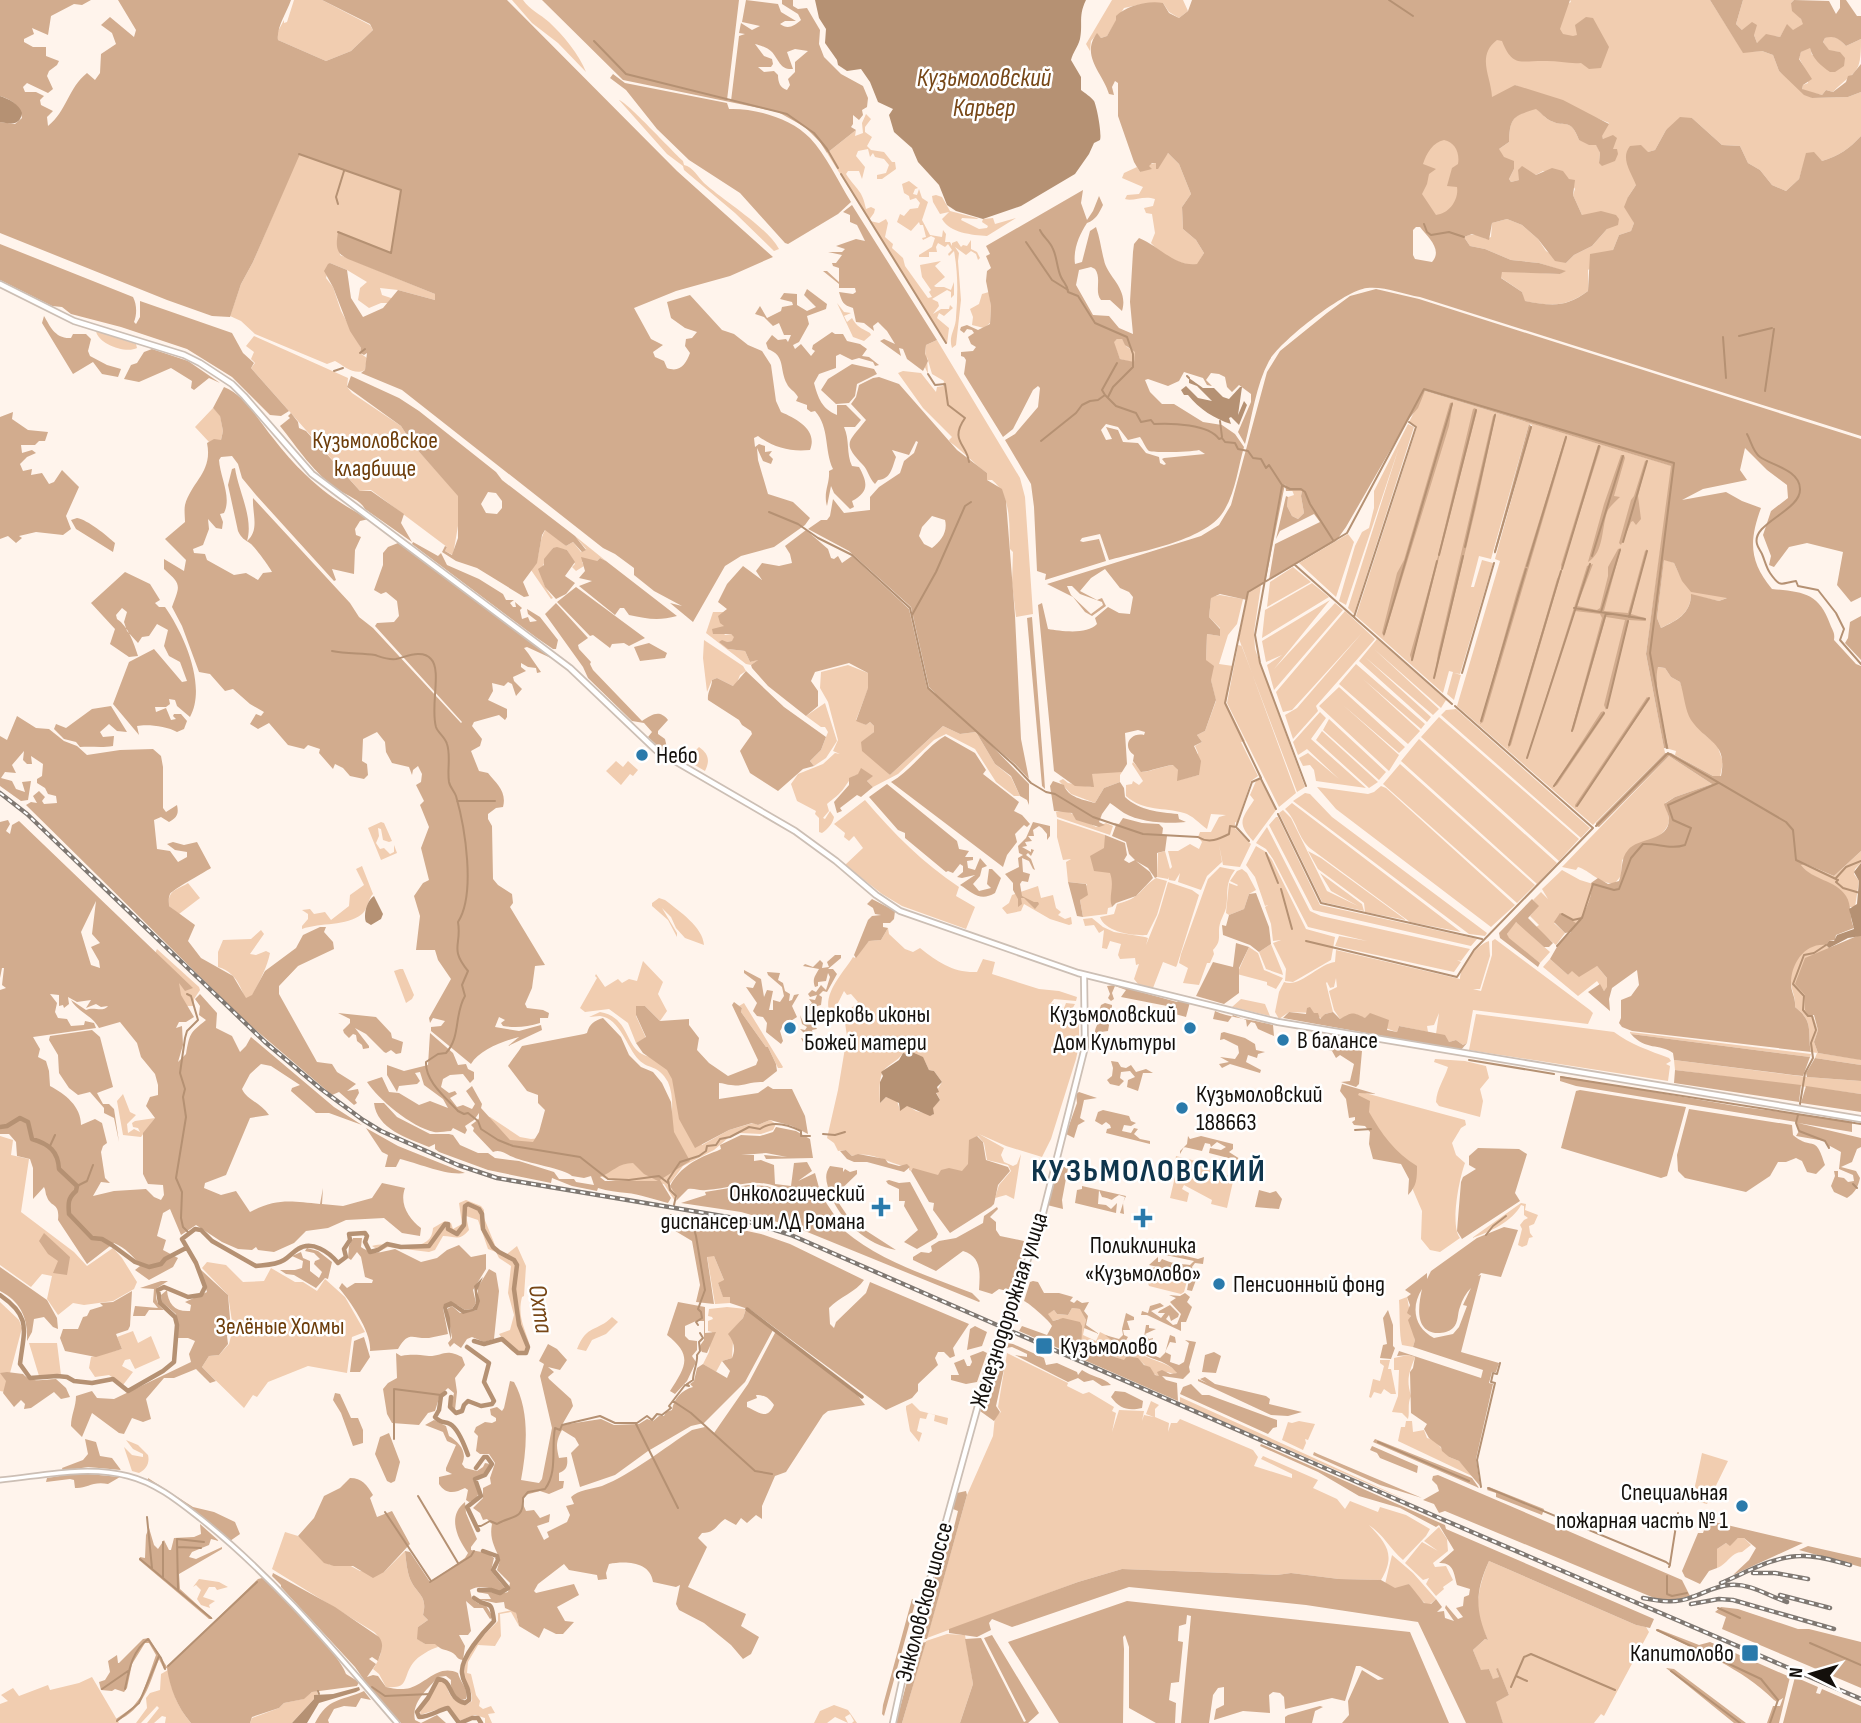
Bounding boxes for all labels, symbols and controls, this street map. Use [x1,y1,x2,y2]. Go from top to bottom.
water label: Кузьмоловский Карьер [917,63,1052,124]
park label: Кузьмоловское кладбище [312,426,438,483]
place label: Небо [656,741,698,770]
marker: Небо [634,747,650,763]
place label: Церковь иконы Божей матери [804,1000,930,1057]
place label: Кузьмоловский Дом Культуры [1050,1000,1176,1057]
marker: Церковь иконы Божей матери [782,1020,798,1036]
marker: Кузьмоловский Дом Культуры [1182,1020,1198,1036]
place label: В балансе [1297,1026,1378,1055]
marker: В балансе [1275,1032,1291,1048]
place label: Кузьмоловский 188663 [1196,1080,1322,1137]
marker: Кузьмоловский 188663 [1174,1100,1190,1116]
district label: КУЗЬМОЛОВСКИЙ [1031,1152,1267,1191]
place label: Онкологический диспансер им.ЛД Романа [660,1179,865,1236]
marker: Онкологический диспансер им.ЛД Романа [871,1197,891,1217]
marker: Поликлиника «Кузьмолово» [1133,1208,1153,1228]
street label: Железнодорожная улица [964,1209,1054,1411]
place label: Поликлиника «Кузьмолово» [1085,1231,1201,1288]
place label: Пенсионный фонд [1233,1270,1385,1299]
marker: Пенсионный фонд [1211,1276,1227,1292]
water label: Охта [521,1282,559,1336]
park label: Зелёные Холмы [216,1312,344,1341]
place label: Кузьмолово [1060,1332,1158,1361]
marker: Кузьмолово [1034,1336,1054,1356]
place label: Специальная пожарная часть № 1 [1556,1478,1729,1535]
marker: Специальная пожарная часть № 1 [1734,1498,1750,1514]
street label: Энколовское шоссе [889,1519,959,1685]
place label: Капитолово [1630,1639,1734,1668]
north arrow [1777,1639,1847,1709]
marker: Капитолово [1740,1643,1760,1663]
text: N [1785,1667,1808,1679]

